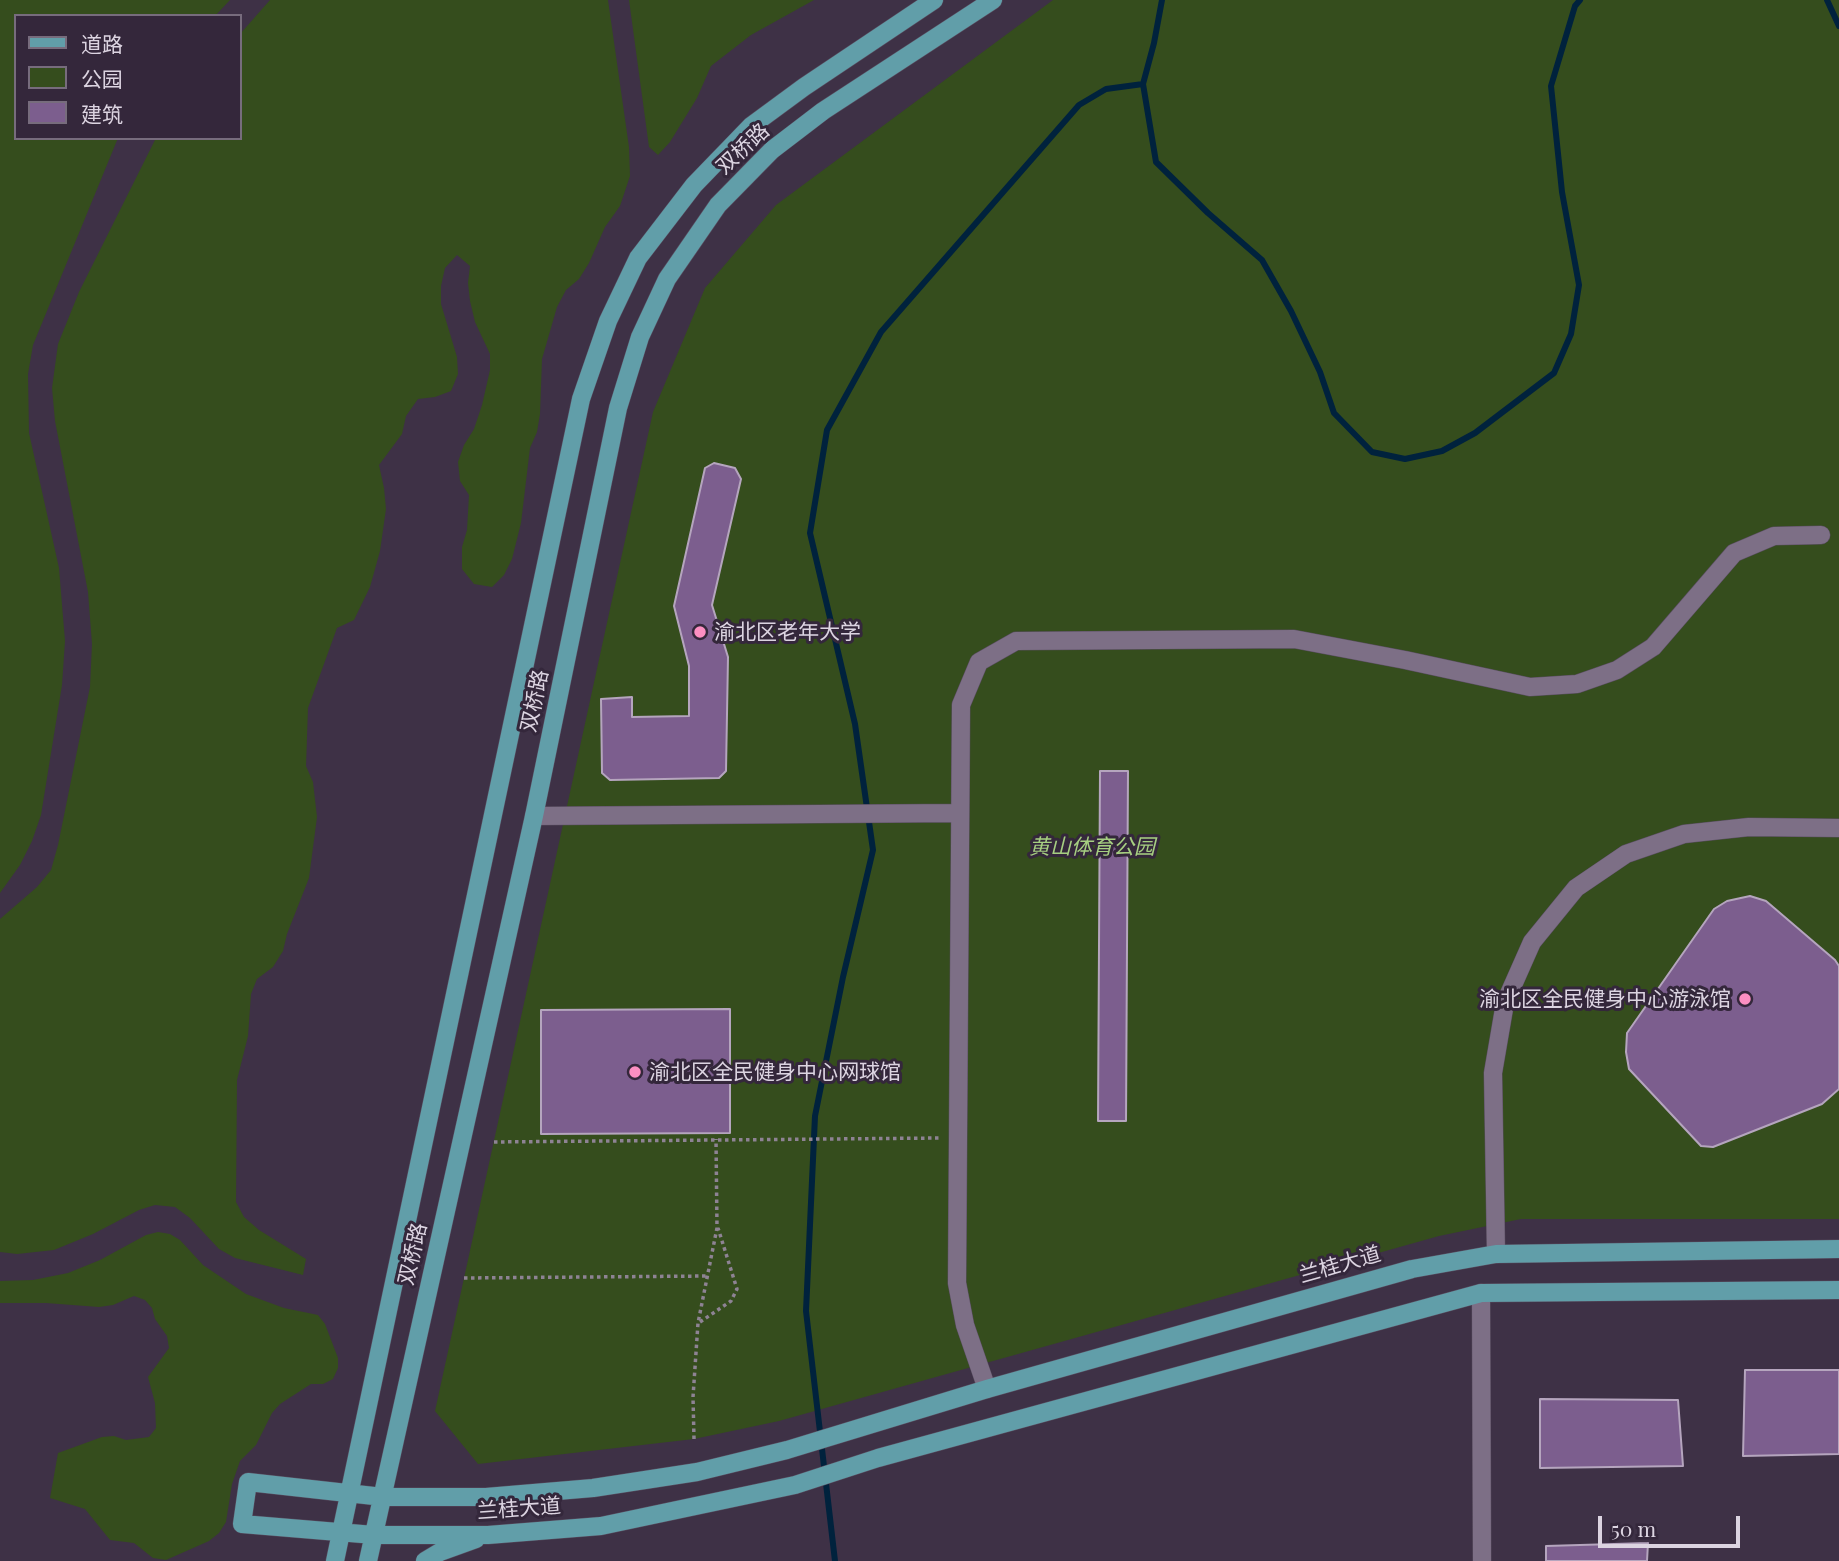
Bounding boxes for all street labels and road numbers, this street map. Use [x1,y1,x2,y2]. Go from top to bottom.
street label: 双桥路 [711,118,775,180]
street label: 双桥路 [516,668,554,734]
street label: 双桥路 [394,1220,432,1288]
street label: 兰桂大道 [1296,1241,1384,1289]
street label: 兰桂大道 [476,1494,562,1524]

